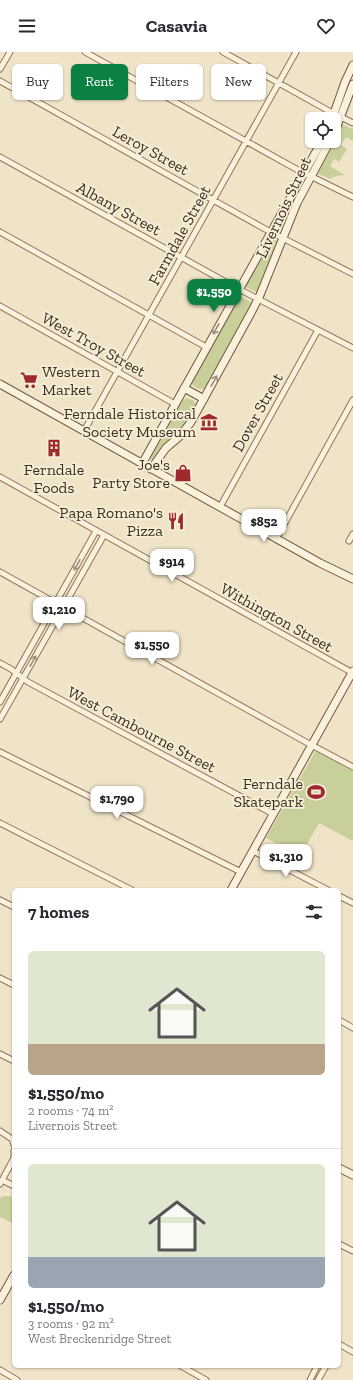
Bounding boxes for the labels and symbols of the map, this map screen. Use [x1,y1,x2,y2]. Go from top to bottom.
street label: Leroy Street [109,122,192,179]
street label: Livernois Street [252,153,315,261]
street label: Albany Street [73,178,164,239]
street label: Farmdale Street [144,182,215,288]
pin: $1,550 [181,279,247,313]
street label: West Troy Street [38,308,149,381]
one-way arrow [212,323,220,335]
place label: Western Market [42,362,101,399]
supermarket icon: Western Market [19,370,39,390]
street label: Dover Street [228,370,287,455]
one-way arrow [210,375,218,387]
place label: Ferndale Historical Society Museum [64,404,196,441]
museum icon: Ferndale Historical Society Museum [199,412,219,432]
building icon: Ferndale Foods [44,438,64,458]
place label: Joe's Party Store [92,455,170,492]
place label: Ferndale Foods [24,460,84,497]
shop icon: Joe's Party Store [173,463,193,483]
place label: Papa Romano's Pizza [59,503,163,540]
pin: $852 [240,509,288,543]
restaurant icon: Papa Romano's Pizza [166,511,186,531]
pin: $914 [148,549,196,583]
one-way arrow [72,559,80,571]
street label: Withington Street [217,579,336,656]
pin: $1,210 [26,597,92,631]
pin: $1,550 [119,632,185,666]
one-way arrow [30,655,37,667]
street label: West Cambourne Street [64,682,219,777]
place label: Ferndale Skatepark [233,774,304,811]
sports icon: Ferndale Skatepark [306,782,326,802]
pin: $1,790 [84,786,150,820]
pin: $1,310 [253,844,319,878]

